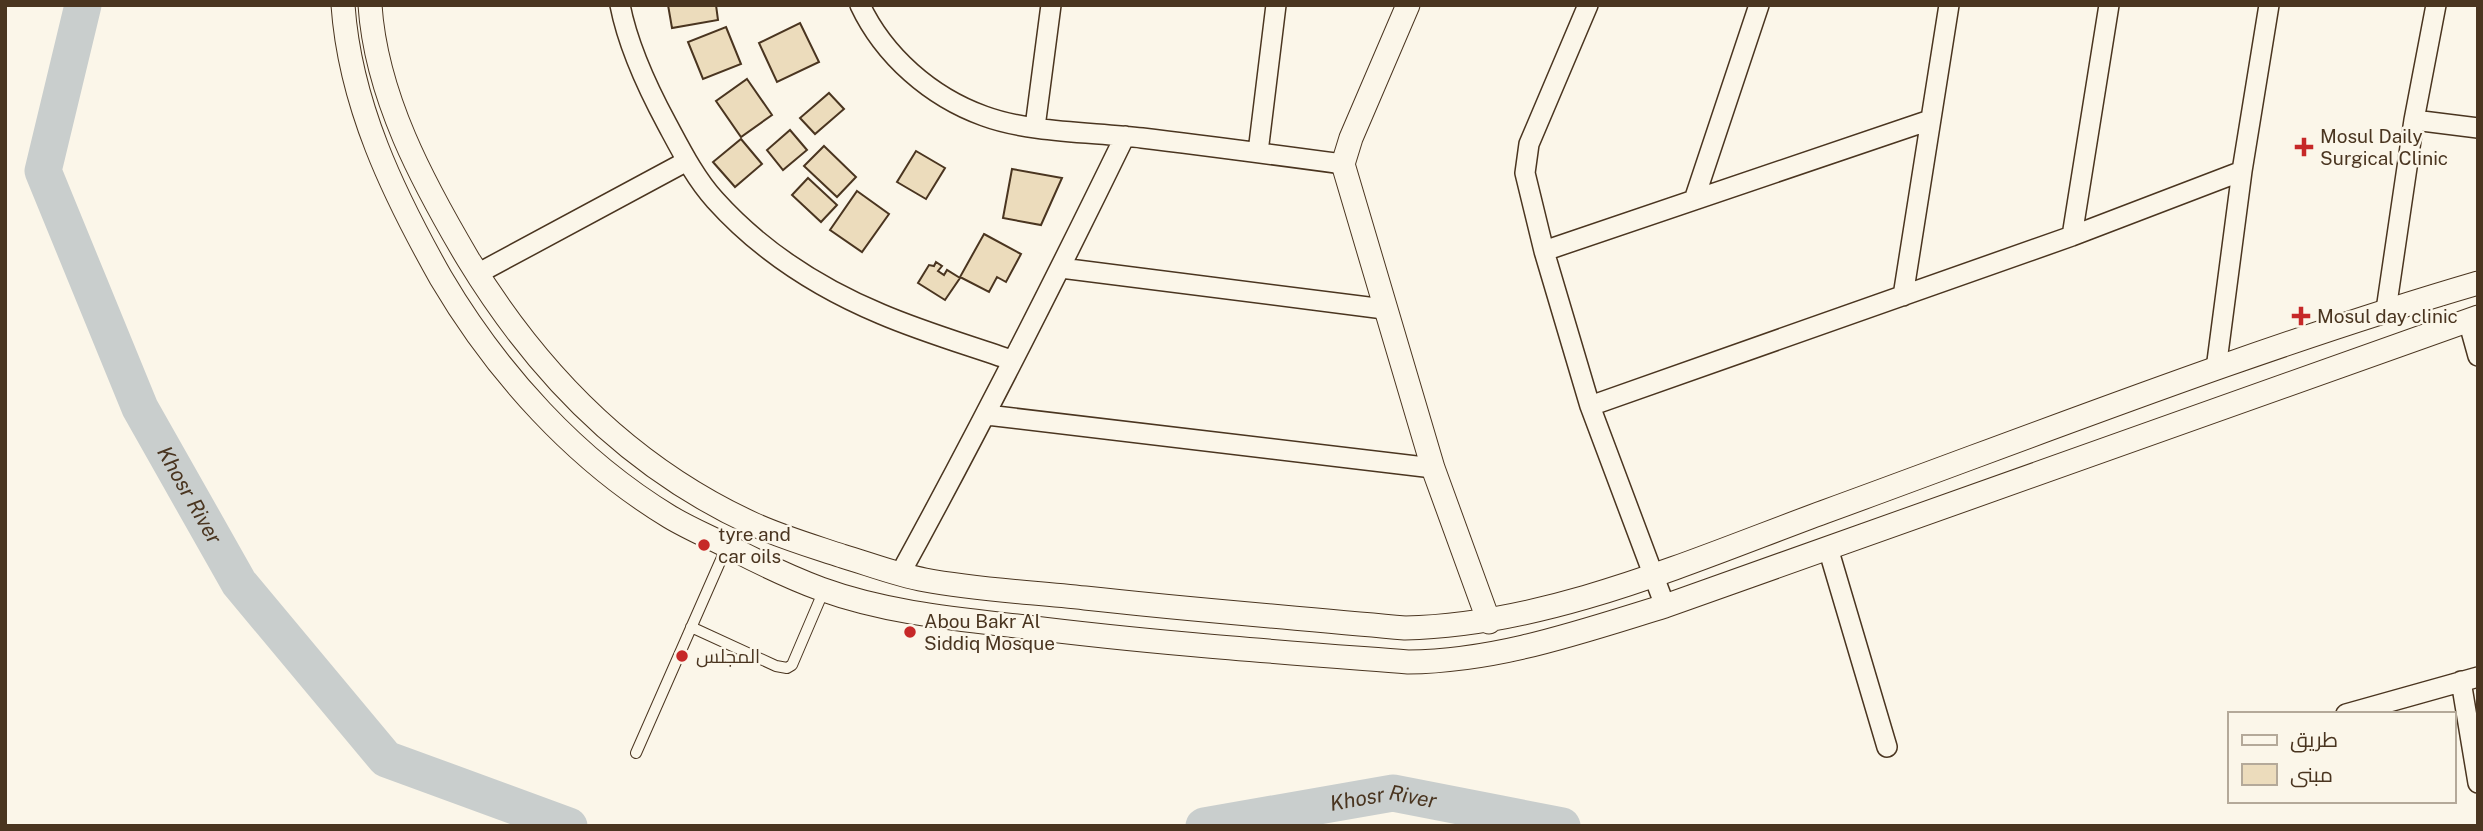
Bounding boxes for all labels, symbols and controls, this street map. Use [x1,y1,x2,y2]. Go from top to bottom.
place label: Mosul Daily Surgical Clinic [2320,125,2448,169]
marker: Mosul Daily Surgical Clinic [2294,137,2314,157]
place label: Mosul day clinic [2317,305,2458,327]
marker: Mosul day clinic [2291,306,2311,326]
water label: Khosr River [152,442,228,549]
place label: tyre and car oils [718,523,791,567]
marker: tyre and car oils [696,537,712,553]
place label: Abou Bakr Al Siddiq Mosque [924,610,1055,654]
marker: Abou Bakr Al Siddiq Mosque [902,624,918,640]
place label: المجلس [696,645,760,668]
marker: المجلس [674,648,690,664]
legend [2228,712,2455,803]
text: طريق [2290,727,2338,753]
text: مبنى [2290,762,2333,788]
water label: Khosr River [1328,780,1440,816]

